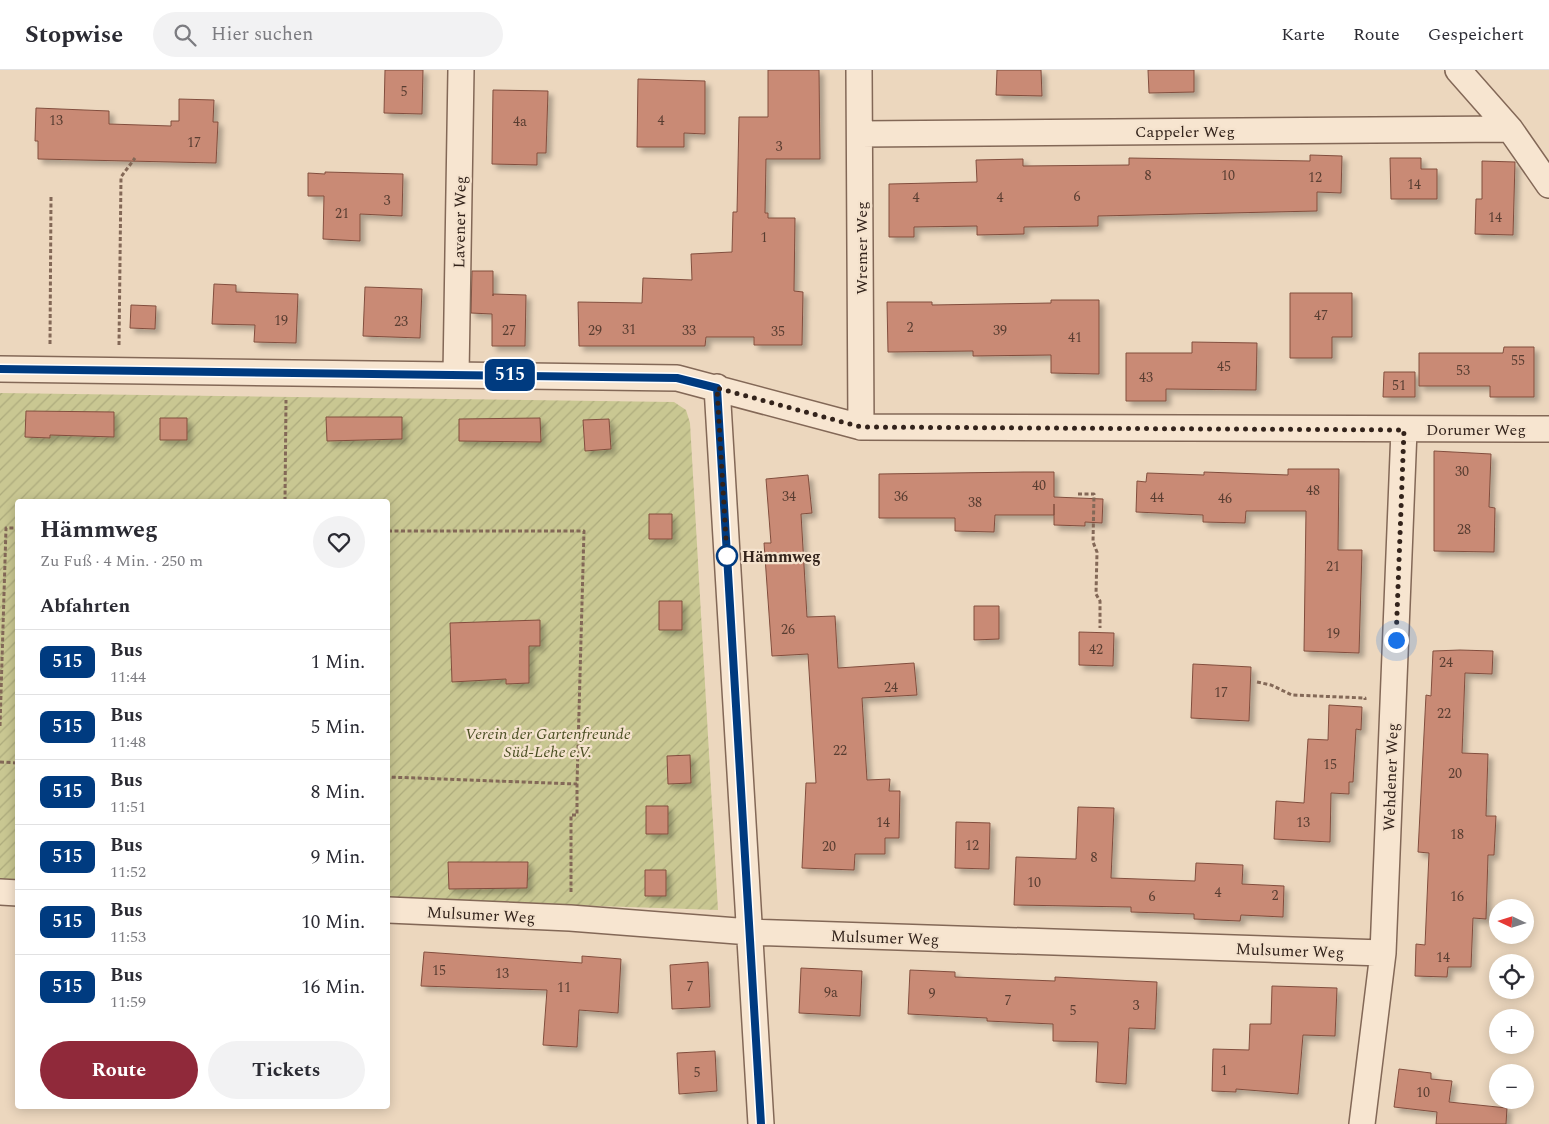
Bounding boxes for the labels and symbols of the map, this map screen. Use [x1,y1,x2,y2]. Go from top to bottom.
house number: 5 [401,81,408,102]
house number: 13 [49,110,63,131]
house number: 4 [658,110,665,131]
house number: 4a [513,111,527,132]
street label: Cappeler Weg [1135,120,1235,144]
house number: 17 [187,132,201,153]
house number: 3 [776,136,783,157]
house number: 8 [1145,165,1152,186]
house number: 10 [1221,165,1235,186]
house number: 12 [1308,167,1322,188]
house number: 14 [1407,174,1421,195]
street label: Lavener Weg [447,176,473,269]
house number: 6 [1074,186,1081,207]
house number: 4 [913,187,920,208]
house number: 4 [997,187,1004,208]
house number: 3 [384,190,391,211]
street label: Wremer Weg [850,201,874,295]
house number: 21 [335,203,349,224]
house number: 14 [1488,207,1502,228]
house number: 1 [761,227,768,248]
house number: 47 [1314,305,1328,326]
house number: 19 [274,310,288,331]
house number: 23 [394,311,408,332]
house number: 2 [907,317,914,338]
house number: 31 [622,319,636,340]
house number: 27 [502,320,516,341]
house number: 29 [588,320,602,341]
house number: 33 [682,320,696,341]
house number: 39 [993,320,1007,341]
house number: 35 [771,321,785,342]
house number: 41 [1068,327,1082,348]
house number: 55 [1511,350,1525,371]
house number: 45 [1217,356,1231,377]
line badge: 515 [481,359,539,391]
house number: 53 [1456,360,1470,381]
house number: 43 [1139,367,1153,388]
house number: 51 [1392,375,1406,396]
street label: Dorumer Weg [1426,418,1526,442]
house number: 30 [1455,461,1469,482]
house number: 40 [1032,475,1046,496]
house number: 48 [1306,480,1320,501]
house number: 34 [782,486,796,507]
house number: 36 [894,486,908,507]
house number: 44 [1150,487,1164,508]
house number: 46 [1218,488,1232,509]
house number: 38 [968,492,982,513]
house number: 28 [1457,519,1471,540]
marker: Hämmweg [716,545,738,567]
place label: Hämmweg [742,545,821,569]
house number: 21 [1326,556,1340,577]
house number: 26 [781,619,795,640]
house number: 19 [1326,623,1340,644]
your location [1384,628,1409,653]
house number: 42 [1089,639,1103,660]
house number: 24 [1439,652,1453,673]
house number: 24 [884,677,898,698]
house number: 17 [1214,682,1228,703]
house number: 22 [1437,703,1451,724]
park label: Verein der Gartenfreunde Süd-Lehe e.V. [465,722,631,764]
street label: Wehdener Weg [1377,722,1405,832]
house number: 22 [833,740,847,761]
house number: 15 [1323,754,1337,775]
house number: 20 [1448,763,1462,784]
house number: 14 [876,812,890,833]
house number: 13 [1296,812,1310,833]
house number: 18 [1450,824,1464,845]
house number: 12 [965,835,979,856]
house number: 20 [822,836,836,857]
house number: 8 [1091,847,1098,868]
house number: 10 [1027,872,1041,893]
house number: 4 [1215,882,1222,903]
house number: 2 [1272,885,1279,906]
house number: 6 [1149,886,1156,907]
house number: 16 [1450,886,1464,907]
north arrow [1489,899,1534,944]
street label: Mulsumer Weg [426,900,536,930]
street label: Mulsumer Weg [830,924,940,952]
street label: Mulsumer Weg [1235,937,1345,965]
house number: 14 [1436,947,1450,968]
house number: 15 [432,960,446,981]
house number: 13 [495,963,509,984]
house number: 7 [687,976,694,997]
house number: 11 [557,977,571,998]
house number: 9a [824,982,838,1003]
house number: 9 [929,983,936,1004]
house number: 7 [1005,990,1012,1011]
house number: 3 [1133,995,1140,1016]
house number: 5 [1070,1000,1077,1021]
house number: 1 [1221,1060,1228,1081]
house number: 5 [694,1062,701,1083]
house number: 10 [1416,1082,1430,1103]

